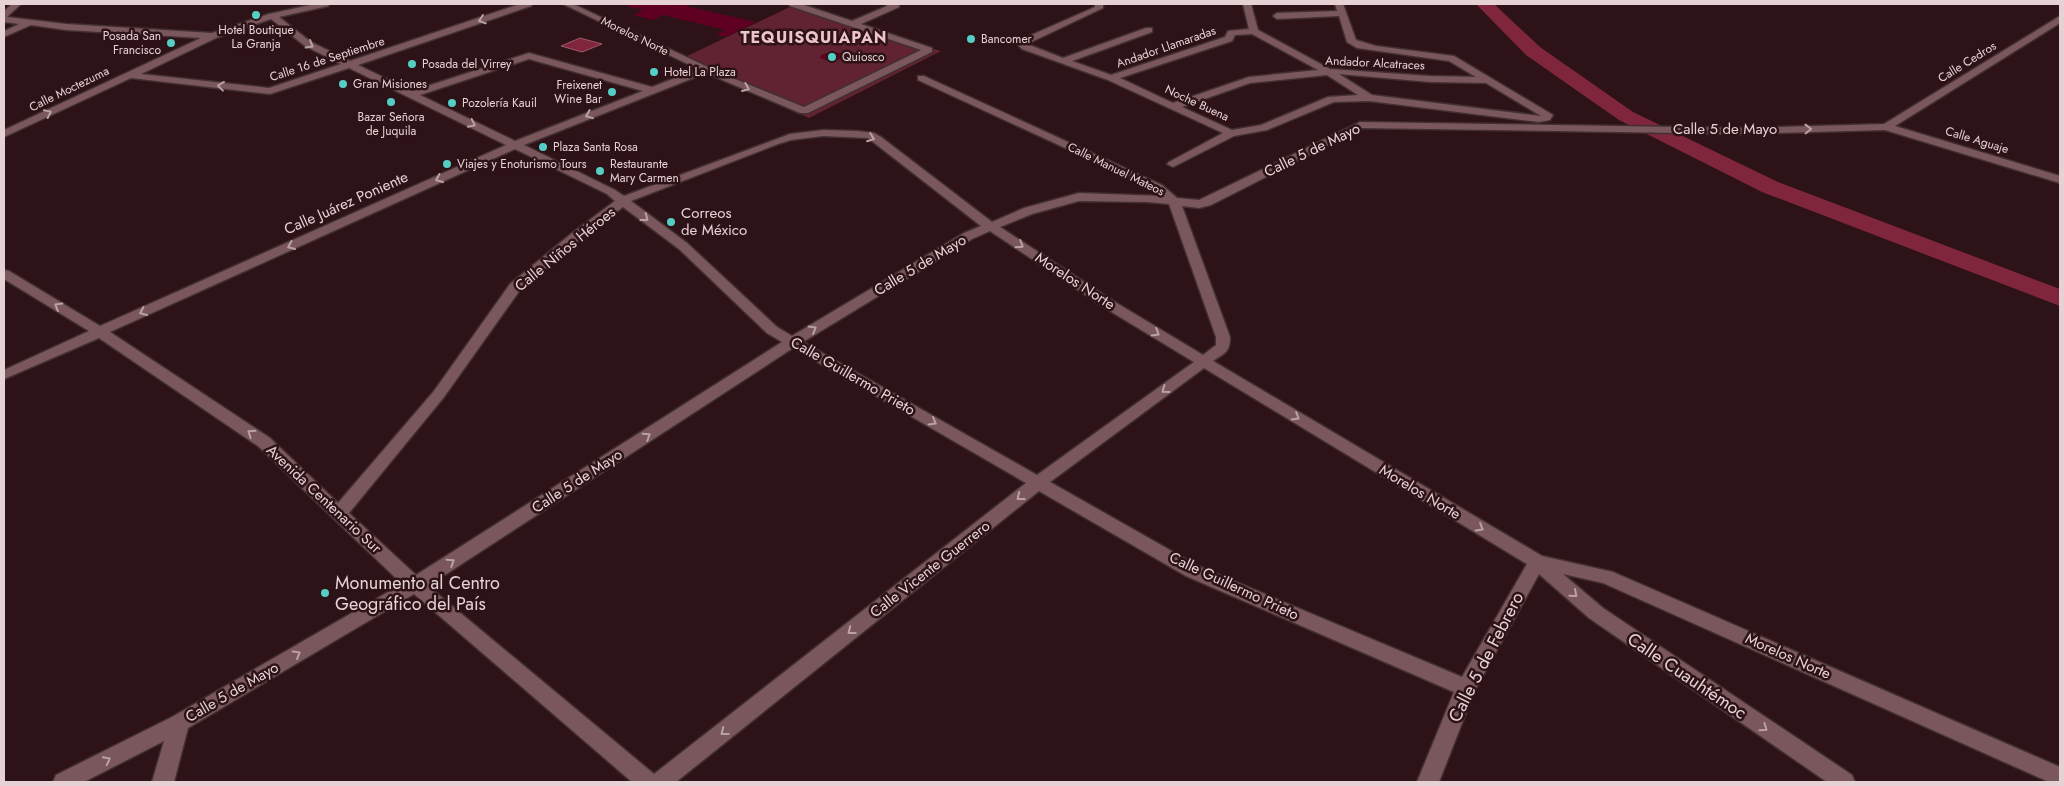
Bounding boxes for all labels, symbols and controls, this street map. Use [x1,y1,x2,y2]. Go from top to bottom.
marker: Hotel Boutique La Granja [250,9,262,21]
street label: Morelos Norte [598,12,672,60]
one-way arrow [478,14,486,24]
place label: Hotel Boutique La Granja [218,21,294,53]
street label: Andador Llamaradas [1114,21,1218,72]
district label: TEQUISQUIAPAN [741,26,887,49]
place label: Posada San Francisco [103,27,161,59]
place label: Bancomer [981,30,1033,48]
street label: Calle 16 de Septiembre [267,32,387,86]
marker: Bancomer [965,33,977,45]
marker: Posada San Francisco [165,37,177,49]
street label: Calle Cedros [1934,37,2000,87]
one-way arrow [305,38,314,48]
place label: Quiosco [842,48,885,66]
marker: Quiosco [826,51,838,63]
street label: Andador Alcatraces [1325,51,1425,75]
place label: Posada del Virrey [422,55,512,73]
marker: Posada del Virrey [406,58,418,70]
street label: Calle Moctezuma [26,62,112,116]
place label: Hotel La Plaza [664,63,736,81]
marker: Hotel La Plaza [648,66,660,78]
place label: Gran Misiones [353,75,427,93]
place label: Freixenet Wine Bar [554,76,603,108]
marker: Gran Misiones [337,78,349,90]
street label: Noche Buena [1162,80,1232,126]
one-way arrow [217,81,225,92]
one-way arrow [742,82,750,92]
marker: Freixenet Wine Bar [606,86,618,98]
place label: Pozolería Kauil [462,94,537,112]
marker: Bazar Señora de Juquila [385,96,397,108]
marker: Pozolería Kauil [446,97,458,109]
place label: Bazar Señora de Juquila [358,108,425,140]
one-way arrow [43,109,52,119]
one-way arrow [585,109,594,119]
street label: Calle 5 de Mayo [1260,117,1364,183]
one-way arrow [467,118,476,128]
street label: Calle 5 de Mayo [1673,118,1777,140]
street label: Calle Aguaje [1943,122,2011,158]
one-way arrow [1804,124,1812,134]
one-way arrow [866,132,875,142]
place label: Plaza Santa Rosa [553,138,638,156]
street label: Calle Manuel Mateos [1064,138,1168,200]
marker: Plaza Santa Rosa [537,141,549,153]
place label: Viajes y Enoturismo Tours [457,155,587,173]
place label: Restaurante Mary Carmen [610,155,679,187]
marker: Viajes y Enoturismo Tours [441,158,453,170]
marker: Restaurante Mary Carmen [594,165,606,177]
street label: Calle Juárez Poniente [280,166,412,240]
one-way arrow [435,173,444,183]
street label: Calle Niños Héroes [510,201,620,297]
place label: Correos de México [681,202,747,241]
one-way arrow [639,212,648,220]
marker: Correos de México [665,216,677,228]
street label: Calle 5 de Mayo [870,229,970,301]
one-way arrow [287,239,296,250]
one-way arrow [1014,239,1023,248]
street label: Morelos Norte [1031,247,1120,315]
one-way arrow [55,303,64,313]
one-way arrow [139,306,148,317]
one-way arrow [807,326,816,336]
one-way arrow [1151,326,1160,336]
street label: Calle Guillermo Prieto [787,331,919,421]
one-way arrow [1161,384,1171,393]
one-way arrow [1290,410,1299,420]
one-way arrow [928,415,937,425]
one-way arrow [248,430,257,440]
one-way arrow [641,433,650,442]
street label: Avenida Centenario Sur [261,440,387,559]
street label: Calle 5 de Mayo [527,443,627,519]
street label: Morelos Norte [1375,459,1465,525]
one-way arrow [1017,492,1026,500]
street label: Calle Vicente Guerrero [865,515,995,623]
one-way arrow [1474,521,1483,531]
street label: Calle Guillermo Prieto [1166,546,1302,626]
one-way arrow [446,559,455,568]
place label: Monumento al Centro Geográfico del País [335,570,500,617]
marker: Monumento al Centro Geográfico del País [319,587,331,599]
street label: Calle 5 de Febrero [1442,587,1530,727]
one-way arrow [1568,588,1577,597]
one-way arrow [848,625,857,634]
street label: Calle Cuauhtémoc [1622,626,1752,726]
street label: Morelos Norte [1742,627,1834,685]
one-way arrow [291,651,300,661]
street label: Calle 5 de Mayo [181,656,283,728]
one-way arrow [1758,722,1767,731]
one-way arrow [721,726,730,734]
one-way arrow [102,756,111,766]

